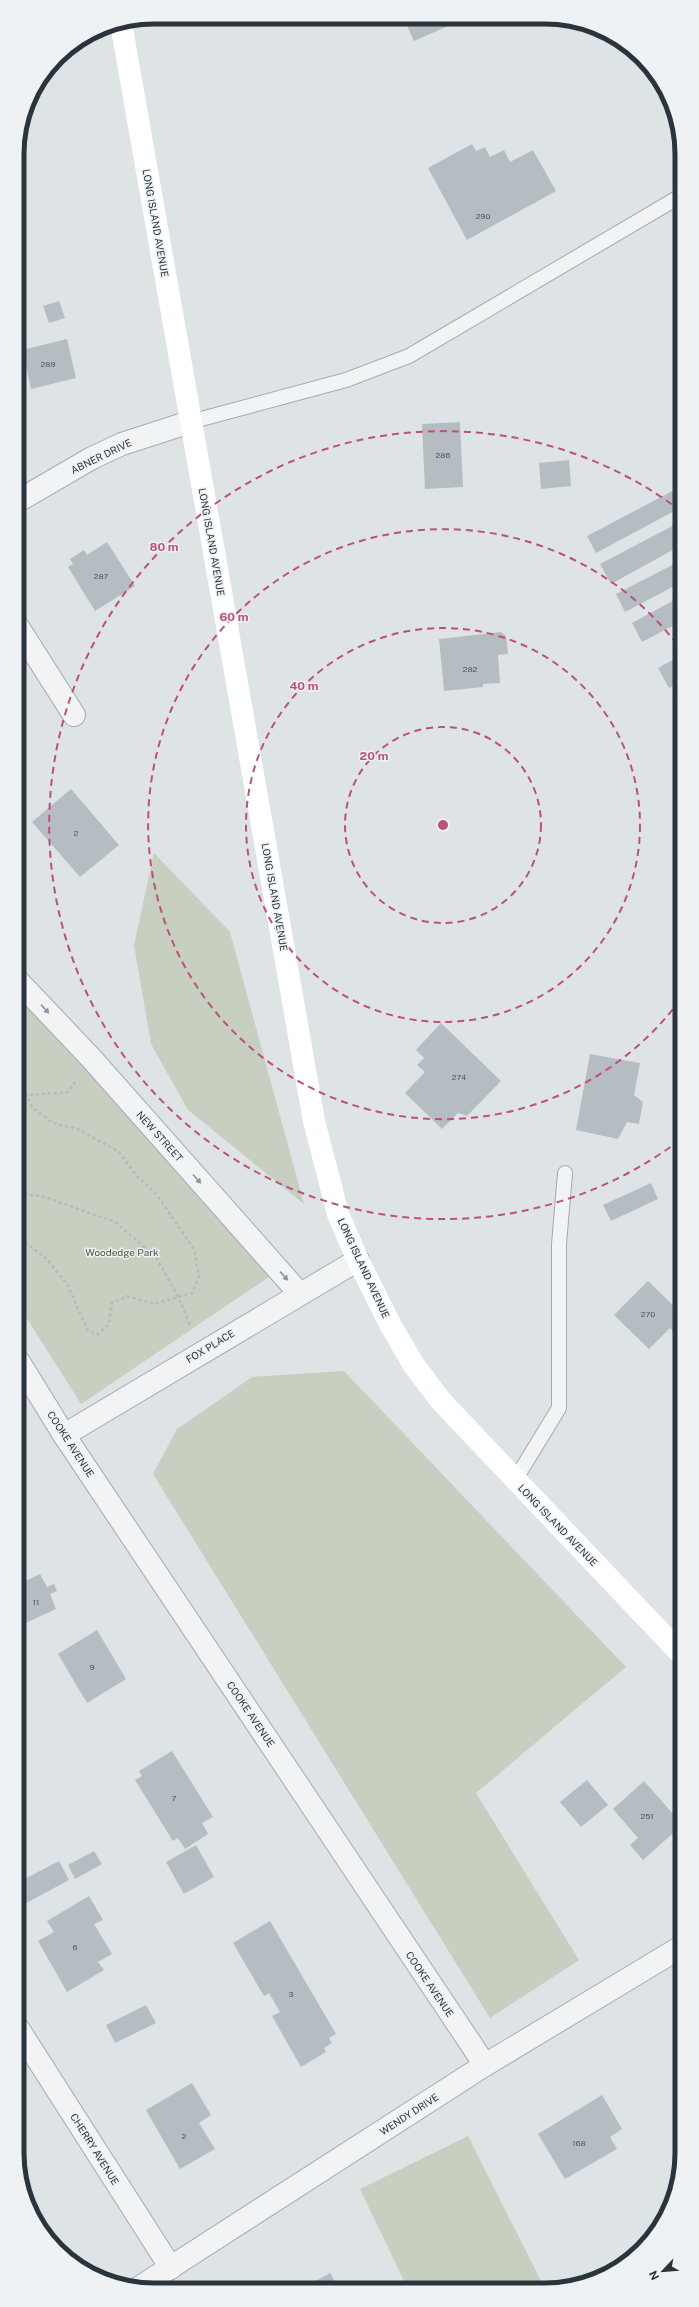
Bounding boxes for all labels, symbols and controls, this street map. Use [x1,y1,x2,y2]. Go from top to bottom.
street label: LONG ISLAND AVENUE [141,168,171,278]
house number: 290 [476,211,490,221]
house number: 289 [41,359,55,369]
street label: ABNER DRIVE [69,436,133,476]
house number: 286 [436,450,450,460]
street label: LONG ISLAND AVENUE [197,487,227,597]
text: 80 m [149,540,179,554]
house number: 287 [94,571,108,581]
text: 60 m [219,610,249,624]
house number: 282 [463,664,478,674]
text: 40 m [289,679,319,693]
text: 20 m [360,749,389,763]
centre of rings [436,818,450,832]
house number: 2 [74,828,79,838]
street label: LONG ISLAND AVENUE [260,842,290,952]
one-way arrow [40,1004,50,1014]
house number: 274 [452,1072,466,1082]
street label: NEW STREET [134,1108,186,1164]
one-way arrow [193,1173,202,1184]
street label: LONG ISLAND AVENUE [335,1216,393,1320]
park label: Woodedge Park [85,1246,159,1258]
one-way arrow [279,1271,288,1281]
house number: 270 [641,1309,655,1319]
street label: FOX PLACE [183,1327,237,1365]
street label: COOKE AVENUE [45,1409,97,1479]
street label: LONG ISLAND AVENUE [516,1482,600,1568]
house number: 11 [33,1597,39,1607]
house number: 9 [90,1662,95,1672]
street label: COOKE AVENUE [225,1679,277,1749]
house number: 7 [172,1793,177,1803]
house number: 251 [640,1811,654,1821]
house number: 6 [73,1942,78,1952]
street label: COOKE AVENUE [404,1949,456,2019]
house number: 3 [288,1989,294,1999]
street label: WENDY DRIVE [377,2091,441,2137]
street label: CHERRY AVENUE [68,2111,122,2187]
house number: 2 [182,2131,187,2141]
house number: 168 [572,2138,586,2148]
north arrow [643,2251,683,2291]
text: N [647,2269,661,2282]

